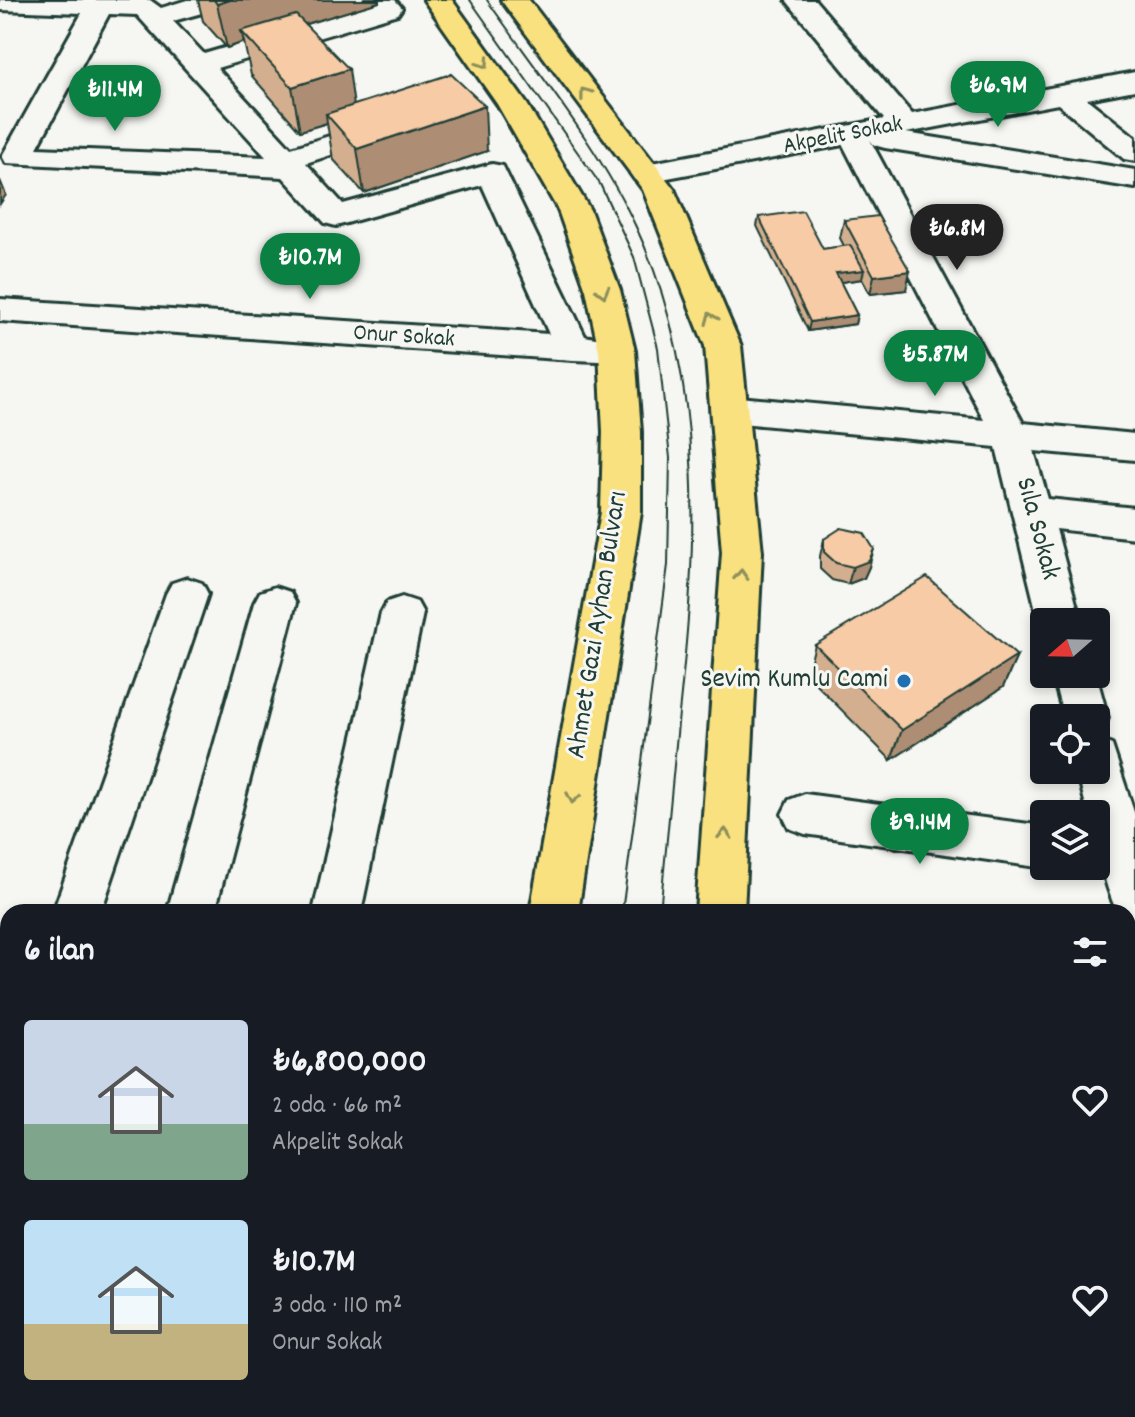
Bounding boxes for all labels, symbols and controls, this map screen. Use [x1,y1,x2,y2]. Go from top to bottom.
one-way arrow [474,54,489,68]
pin: ₺6.9M [942,61,1054,129]
pin: ₺11.4M [50,65,180,133]
text: ₺6.9M [969,68,1027,105]
text: ₺11.4M [87,72,143,109]
one-way arrow [581,87,595,102]
street label: Akpelit Sokak [780,108,906,164]
pin: ₺6.8M [901,204,1013,272]
text: ₺6.8M [928,211,986,248]
pin: ₺10.7M [245,233,375,301]
text: ₺10.7M [278,240,342,277]
one-way arrow [594,285,611,299]
one-way arrow [705,312,721,326]
street label: Onur Sokak [352,316,456,358]
pin: ₺5.87M [870,330,1000,398]
text: ₺5.87M [902,337,968,374]
street label: Sıla Sokak [1003,473,1069,585]
street label: Ahmet Gazi Ayhan Bulvarı [558,488,640,762]
one-way arrow [732,568,749,581]
north arrow [1030,608,1110,688]
map controls [1030,608,1110,880]
place label: Sevim Kumlu Cami [700,661,888,701]
marker: Sevim Kumlu Cami [895,672,913,690]
button: locate [1030,704,1110,784]
one-way arrow [565,791,582,805]
pin: ₺9.14M [855,798,985,866]
button: layers [1030,800,1110,880]
text: ₺9.14M [889,805,951,842]
one-way arrow [717,827,734,840]
text: 6 ilan [24,928,94,977]
icon: filters [1068,930,1112,974]
text: ₺6,800,000 [272,1039,427,1088]
icon: home [88,1052,184,1148]
icon: heart [1068,1078,1112,1122]
text: 2 oda · 66 m² [272,1088,402,1125]
text: Akpelit Sokak [272,1125,403,1162]
text: ₺10.7M [272,1239,356,1288]
icon: home [88,1252,184,1348]
icon: heart [1068,1278,1112,1322]
text: 3 oda · 110 m² [272,1288,402,1325]
text: Onur Sokak [272,1325,382,1362]

